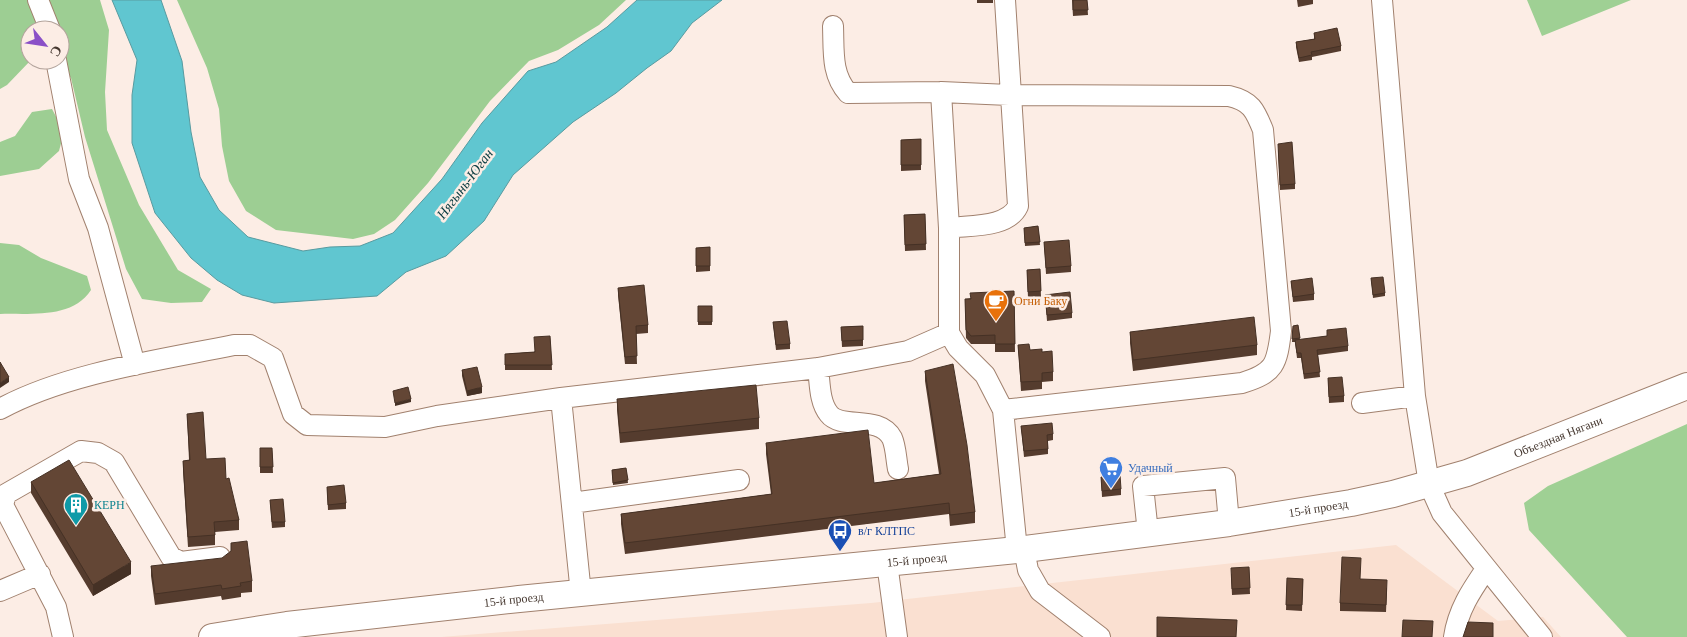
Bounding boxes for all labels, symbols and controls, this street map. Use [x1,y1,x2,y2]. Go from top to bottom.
north arrow [20,20,70,70]
text: С [47,43,65,59]
water label: Нягынь-Юган [433,146,496,223]
cafe icon: Огни Баку [983,288,1009,322]
place label: Огни Баку [1014,294,1067,308]
street label: Объездная Нягани [1512,413,1605,461]
supermarket icon: Удачный [1098,455,1124,489]
place label: Удачный [1128,461,1173,475]
building icon: КЕРН [63,492,89,526]
street label: 15-й проезд [1287,497,1349,520]
place label: КЕРН [94,498,125,512]
bus stop icon: в/г КЛТПС [827,518,853,552]
place label: в/г КЛТПС [858,524,915,538]
street label: 15-й проезд [886,550,947,570]
street label: 15-й проезд [483,590,544,610]

